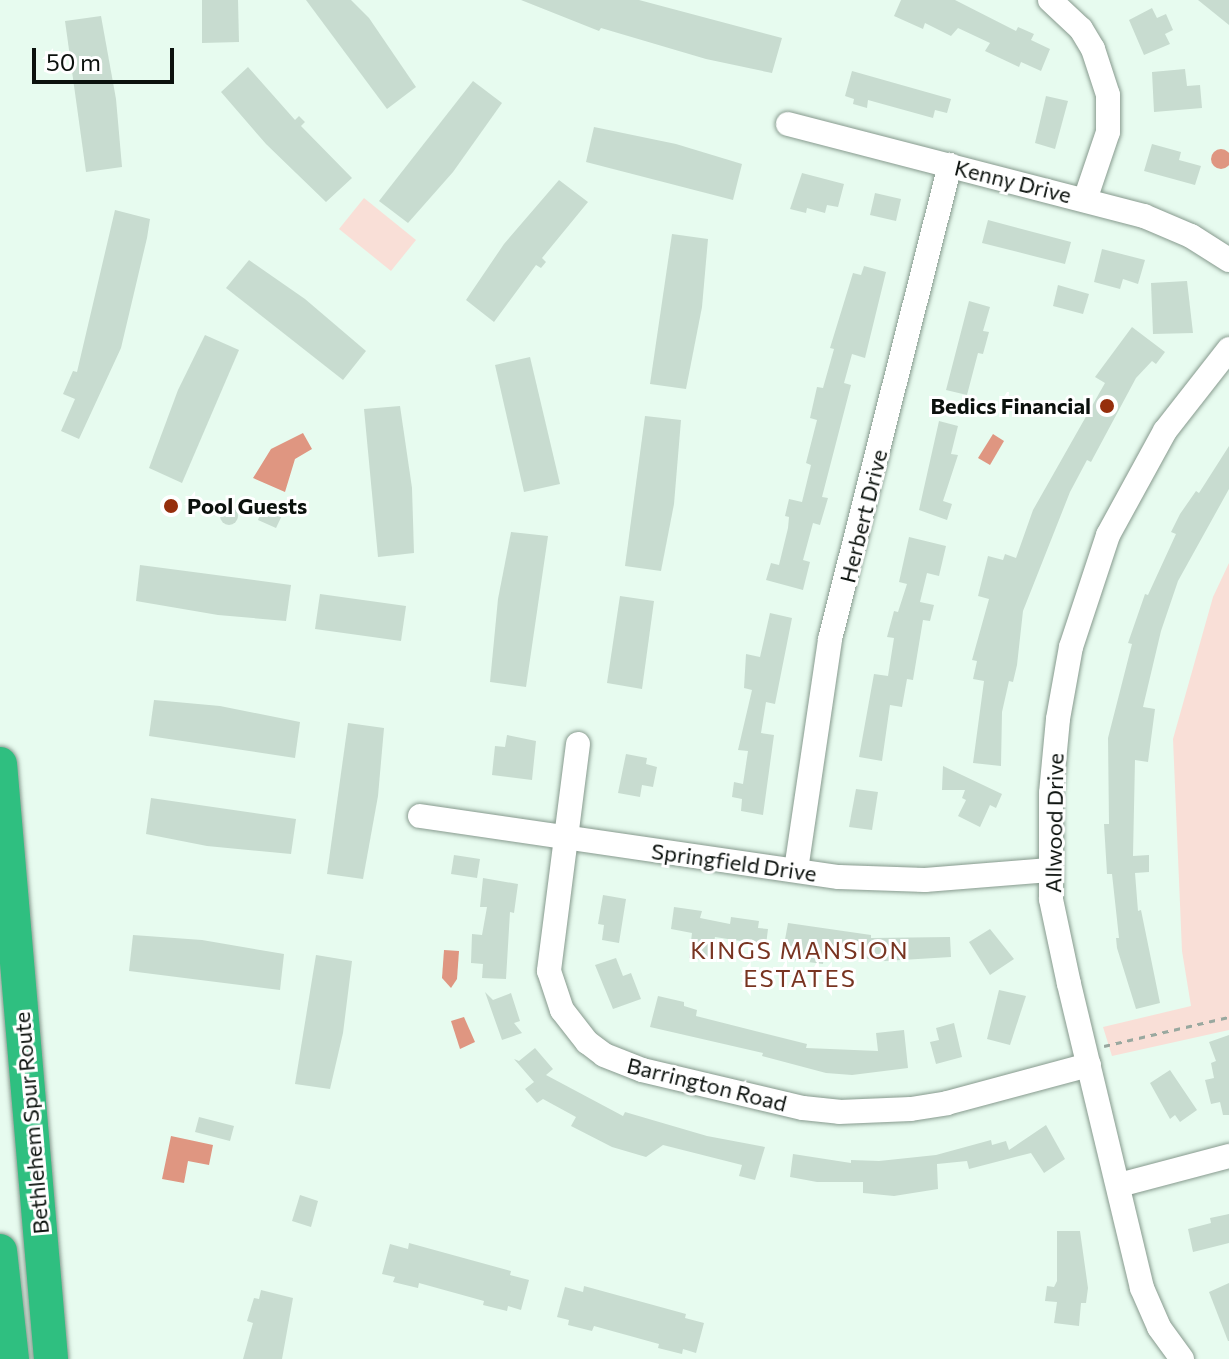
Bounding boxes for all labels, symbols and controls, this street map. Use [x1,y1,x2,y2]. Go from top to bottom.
scale bar [36,32,178,82]
text: 50 m [46,47,101,76]
street label: Kenny Drive [952,154,1074,208]
place label: Bedics Financial [930,393,1091,419]
marker: Bedics Financial [1098,397,1116,415]
street label: Herbert Drive [834,447,892,585]
place label: Pool Guests [187,493,307,519]
marker: Pool Guests [162,497,180,515]
street label: Allwood Drive [1040,753,1068,893]
street label: Springfield Drive [650,837,818,887]
district label: KINGS MANSION ESTATES [690,936,910,992]
street label: Bethlehem Spur Route [8,1011,54,1235]
street label: Barrington Road [624,1051,790,1117]

